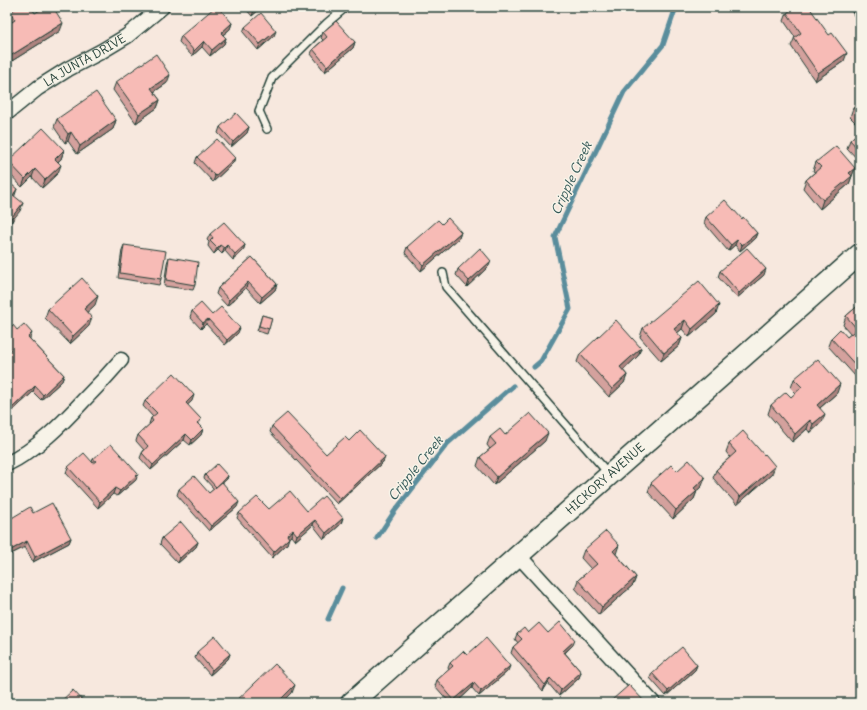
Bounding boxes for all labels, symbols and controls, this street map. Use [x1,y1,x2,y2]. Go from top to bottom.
street label: LA JUNTA DRIVE [41,31,128,90]
water label: Cripple Creek [547,138,596,217]
water label: Cripple Creek [384,431,448,504]
street label: HICKORY AVENUE [562,439,648,517]

